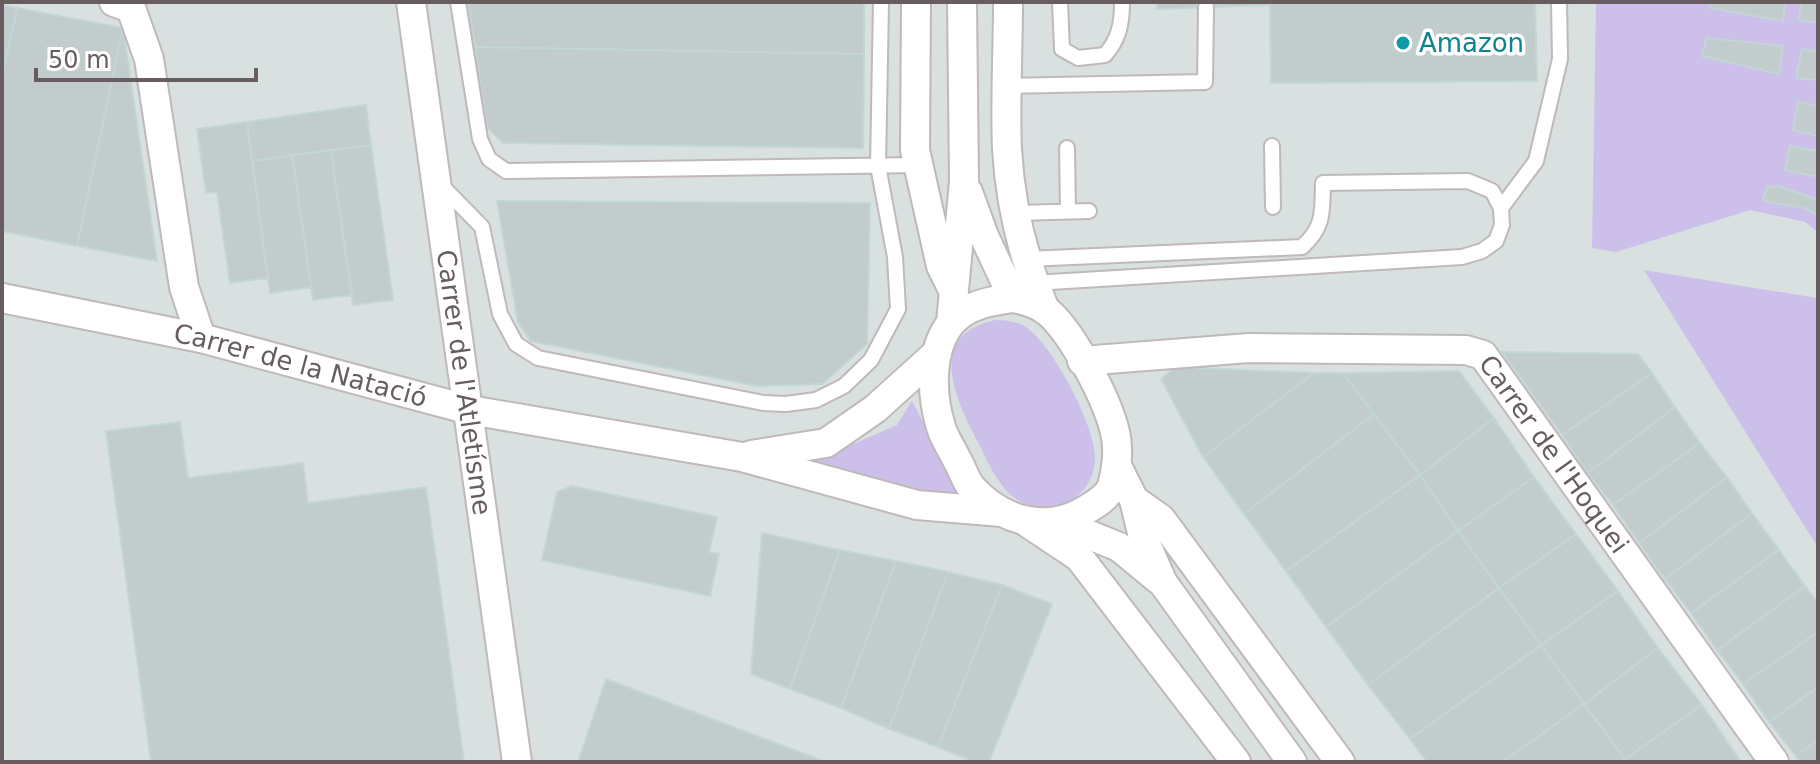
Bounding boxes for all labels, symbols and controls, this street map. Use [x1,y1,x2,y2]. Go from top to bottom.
place label: Amazon [1419,28,1524,58]
scale bar [36,32,256,82]
marker: Amazon [1394,34,1412,52]
text: 50 m [48,46,110,74]
street label: Carrer de l'Atletísme [431,248,497,517]
street label: Carrer de la Natació [171,318,430,413]
street label: Carrer de l'Hoquei [1473,349,1635,559]

